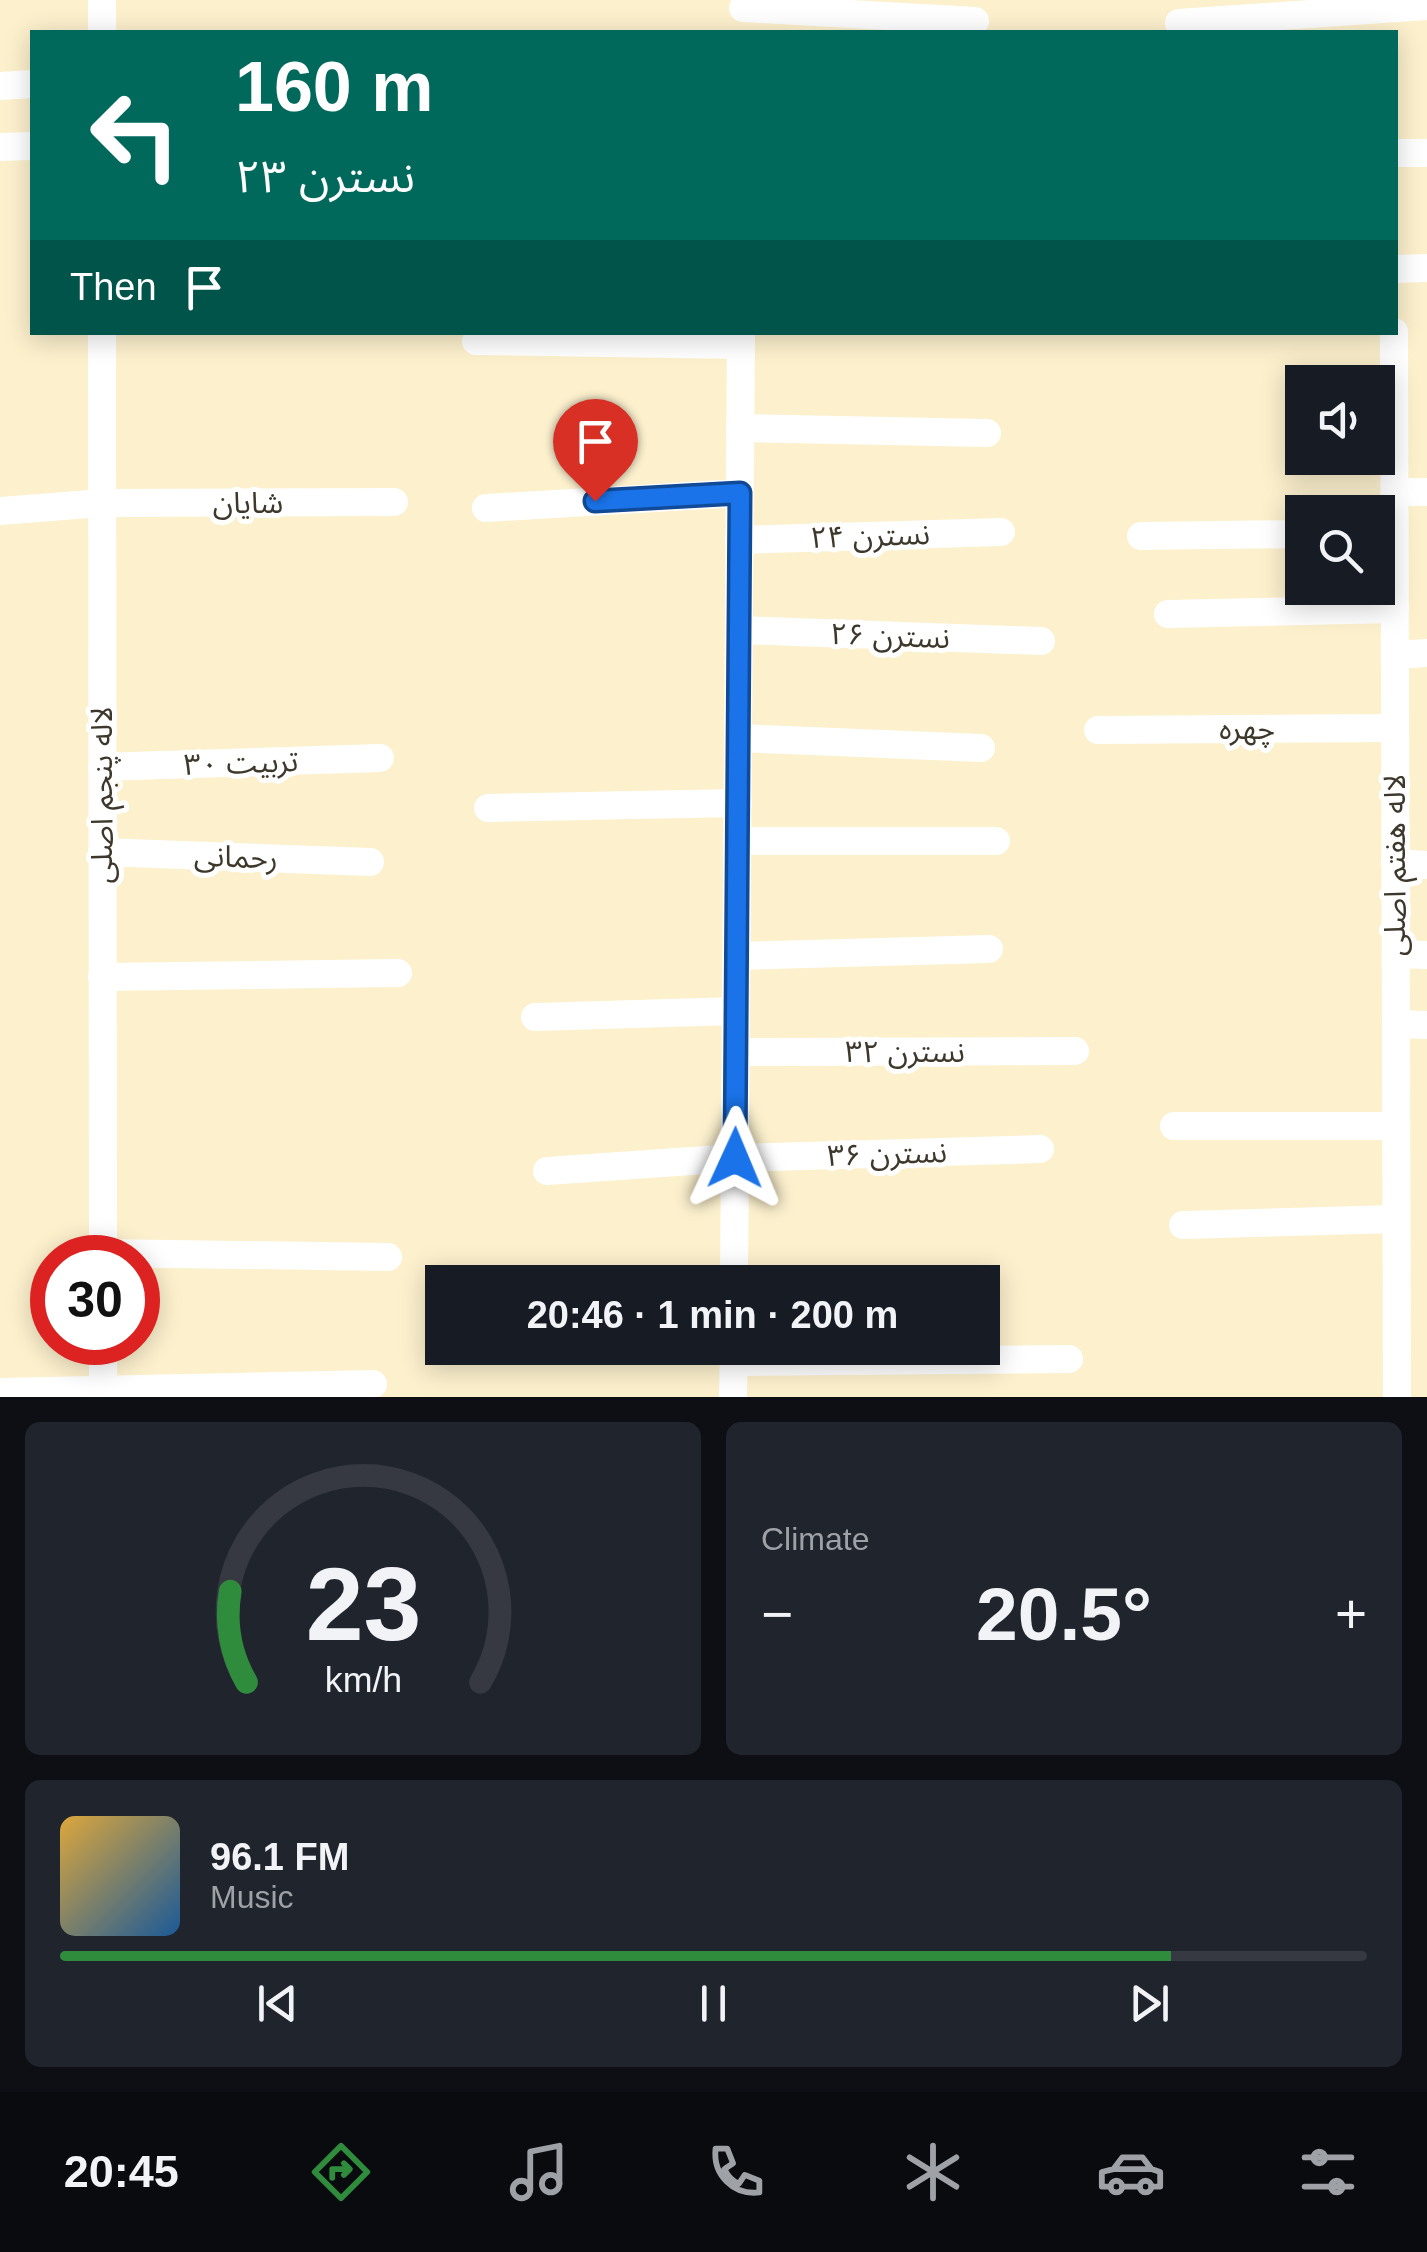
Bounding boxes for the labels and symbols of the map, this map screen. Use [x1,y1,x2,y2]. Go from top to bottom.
pin [553,399,638,502]
street label: شایان [213,486,283,520]
street label: نسترن ۲۴ [810,517,930,555]
street label: نسترن ۲۶ [830,617,950,655]
street label: لاله پنجم اصلی [85,706,125,884]
street label: چهره [1219,712,1275,748]
street label: تربیت ۳۰ [183,744,299,782]
street label: لاله هفتم اصلی [1378,774,1418,956]
street label: رحمانی [194,839,278,875]
street label: نسترن ۳۲ [845,1035,965,1069]
position arrow [683,1106,787,1210]
street label: نسترن ۳۶ [827,1135,947,1173]
speed limit sign: 30 [30,1235,160,1365]

